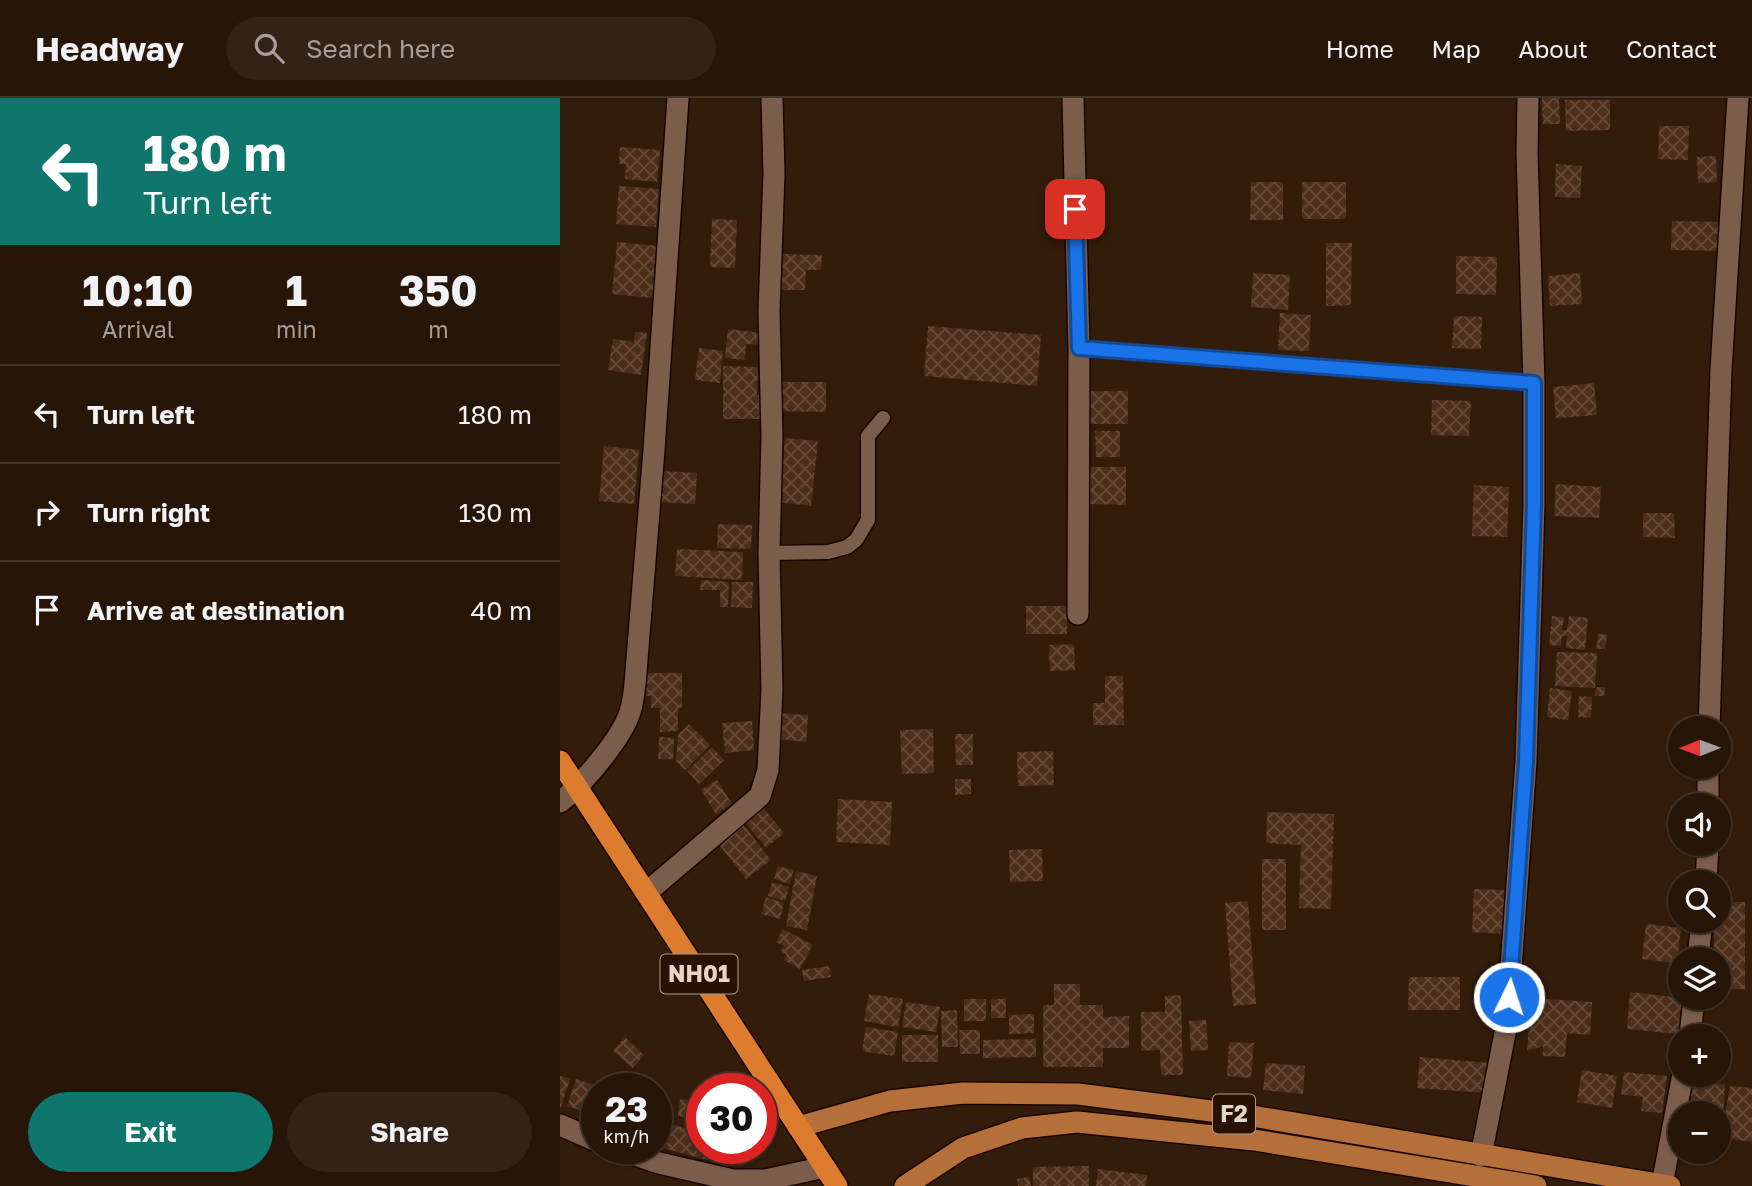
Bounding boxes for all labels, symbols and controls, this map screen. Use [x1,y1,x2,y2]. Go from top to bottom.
search box [226,17,716,80]
text: Headway [35,29,184,68]
icon: search [250,29,288,67]
text: Search here [306,33,455,64]
text: Home [1326,34,1394,63]
text: Map [1432,34,1481,63]
text: About [1519,34,1588,63]
text: Contact [1626,34,1717,63]
text: 180 m [143,123,287,182]
icon: left [28,126,119,217]
pin [1045,179,1105,239]
text: Turn left [143,183,272,221]
icon: arrive [1056,190,1094,228]
text: 10:10 [82,265,194,315]
text: 1 [286,265,307,315]
text: 350 [399,265,478,315]
text: Arrival [102,315,174,343]
text: min [276,315,317,343]
text: m [428,315,449,343]
icon: left [28,395,66,433]
text: Turn left [87,399,195,430]
text: 180 m [458,399,532,430]
icon: right [28,493,66,531]
text: Turn right [87,497,210,528]
text: 130 m [459,497,532,528]
icon: arrive [28,591,66,629]
text: Arrive at destination [87,595,345,626]
text: 40 m [471,595,532,626]
north arrow [1668,716,1731,779]
map controls [1668,716,1731,1164]
button: sound [1668,793,1731,856]
button: search [1668,870,1731,933]
button: layers [1668,947,1731,1010]
road number: NH01 [660,954,738,994]
position arrow [1472,960,1546,1034]
button: + [1668,1024,1731,1087]
speed limit sign: 30 [686,1073,777,1164]
text: 23 [605,1088,648,1130]
button: Exit [28,1092,273,1172]
button: Share [287,1092,532,1172]
road number: F2 [1213,1094,1255,1134]
button: − [1668,1101,1731,1164]
text: km/h [604,1125,649,1147]

